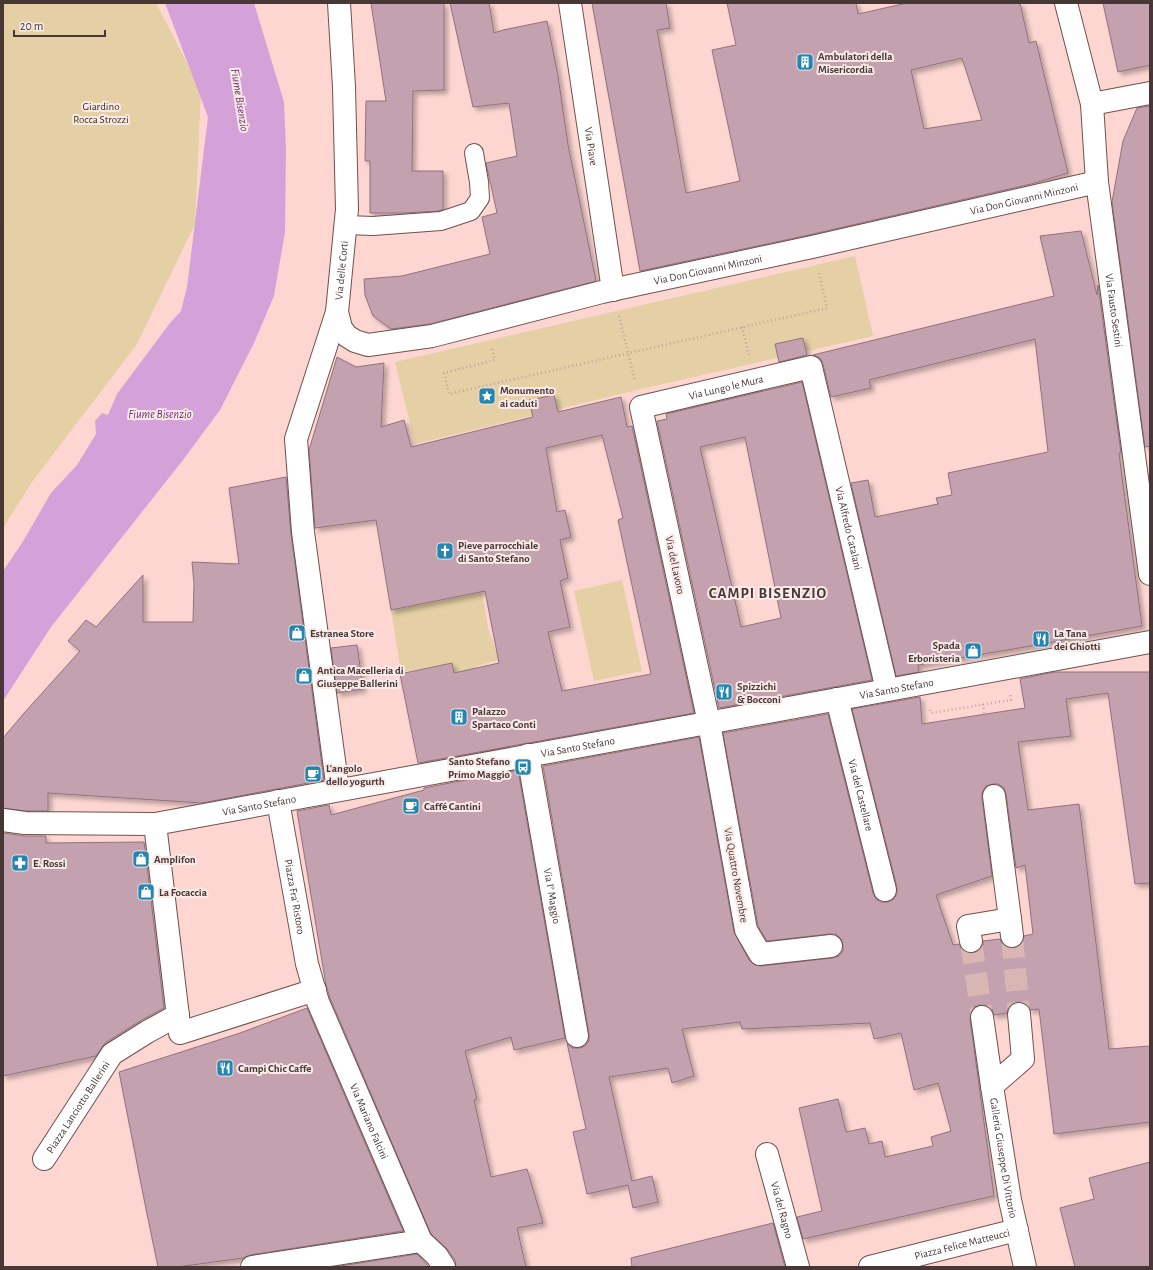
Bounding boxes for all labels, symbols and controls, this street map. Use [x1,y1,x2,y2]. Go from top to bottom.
scale bar [14,12,105,38]
text: 20 m [20,20,43,32]
place label: Ambulatori della Misericordia [818,51,893,75]
building icon: Ambulatori della Misericordia [795,52,815,72]
water label: Fiume Bisenzio [229,68,251,132]
park label: Giardino Rocca Strozzi [73,101,129,125]
street label: Via Piave [583,126,600,166]
street label: Via Don Giovanni Minzoni [969,181,1079,216]
street label: Via delle Corti [333,240,349,300]
street label: Via Don Giovanni Minzoni [653,252,763,286]
street label: Via Fausto Sestini [1104,273,1125,348]
street label: Via Lungo le Mura [688,373,764,401]
place label: Monumento ai caduti [500,385,555,409]
place icon: Monumento ai caduti [477,386,497,406]
water label: Fiume Bisenzio [128,408,192,420]
street label: Via Alfredo Catalani [834,485,864,571]
street label: Via del Lavoro [663,535,687,595]
place label: Pieve parrocchiale di Santo Stefano [458,540,538,564]
church icon: Pieve parrocchiale di Santo Stefano [435,541,455,561]
district label: CAMPI BISENZIO [709,586,827,601]
shop icon: Estranea Store [287,623,307,643]
place label: Estranea Store [310,628,374,639]
place label: La Tana dei Ghiotti [1054,628,1101,652]
restaurant icon: La Tana dei Ghiotti [1031,629,1051,649]
place label: Spada Erboristeria [908,640,961,664]
shop icon: Spada Erboristeria [963,641,983,661]
place label: Antica Macelleria di Giuseppe Ballerini [317,665,404,689]
shop icon: Antica Macelleria di Giuseppe Ballerini [294,666,314,686]
street label: Via Santo Stefano [859,676,934,701]
place label: Spizzichi & Bocconi [737,681,781,705]
restaurant icon: Spizzichi & Bocconi [714,682,734,702]
place label: Palazzo Spartaco Conti [472,706,536,730]
building icon: Palazzo Spartaco Conti [449,707,469,727]
street label: Via Santo Stefano [540,735,616,759]
place label: Santo Stefano Primo Maggio [448,756,511,780]
bus stop icon: Santo Stefano Primo Maggio [513,757,533,777]
street label: Via del Castellare [847,758,875,832]
place label: L'angolo dello yogurth [326,763,385,787]
cafe icon: L'angolo dello yogurth [303,764,323,784]
street label: Via Santo Stefano [221,793,297,817]
cafe icon: Caffé Cantini [401,796,421,816]
place label: Caffé Cantini [424,801,481,812]
street label: Via Quattro Novembre [722,827,750,923]
shop icon: Amplifon [131,849,151,869]
pharmacy icon: E. Rossi [10,853,30,873]
place label: Amplifon [154,854,196,865]
place label: E. Rossi [33,858,66,869]
street label: Piazza Fra' Ristoro [283,858,307,935]
street label: Via I° Maggio [542,867,563,925]
shop icon: La Focaccia [136,882,156,902]
place label: La Focaccia [159,887,208,898]
restaurant icon: Campi Chic Caffe [215,1058,235,1078]
street label: Piazza Lanciotto Ballerini [44,1059,111,1155]
place label: Campi Chic Caffe [238,1063,312,1074]
street label: Via Mariano Falcini [348,1082,390,1161]
street label: Galleria Giuseppe Di Vittorio [988,1097,1019,1219]
street label: Via del Ragno [769,1180,795,1240]
street label: Piazza Felice Matteucci [913,1227,1011,1261]

